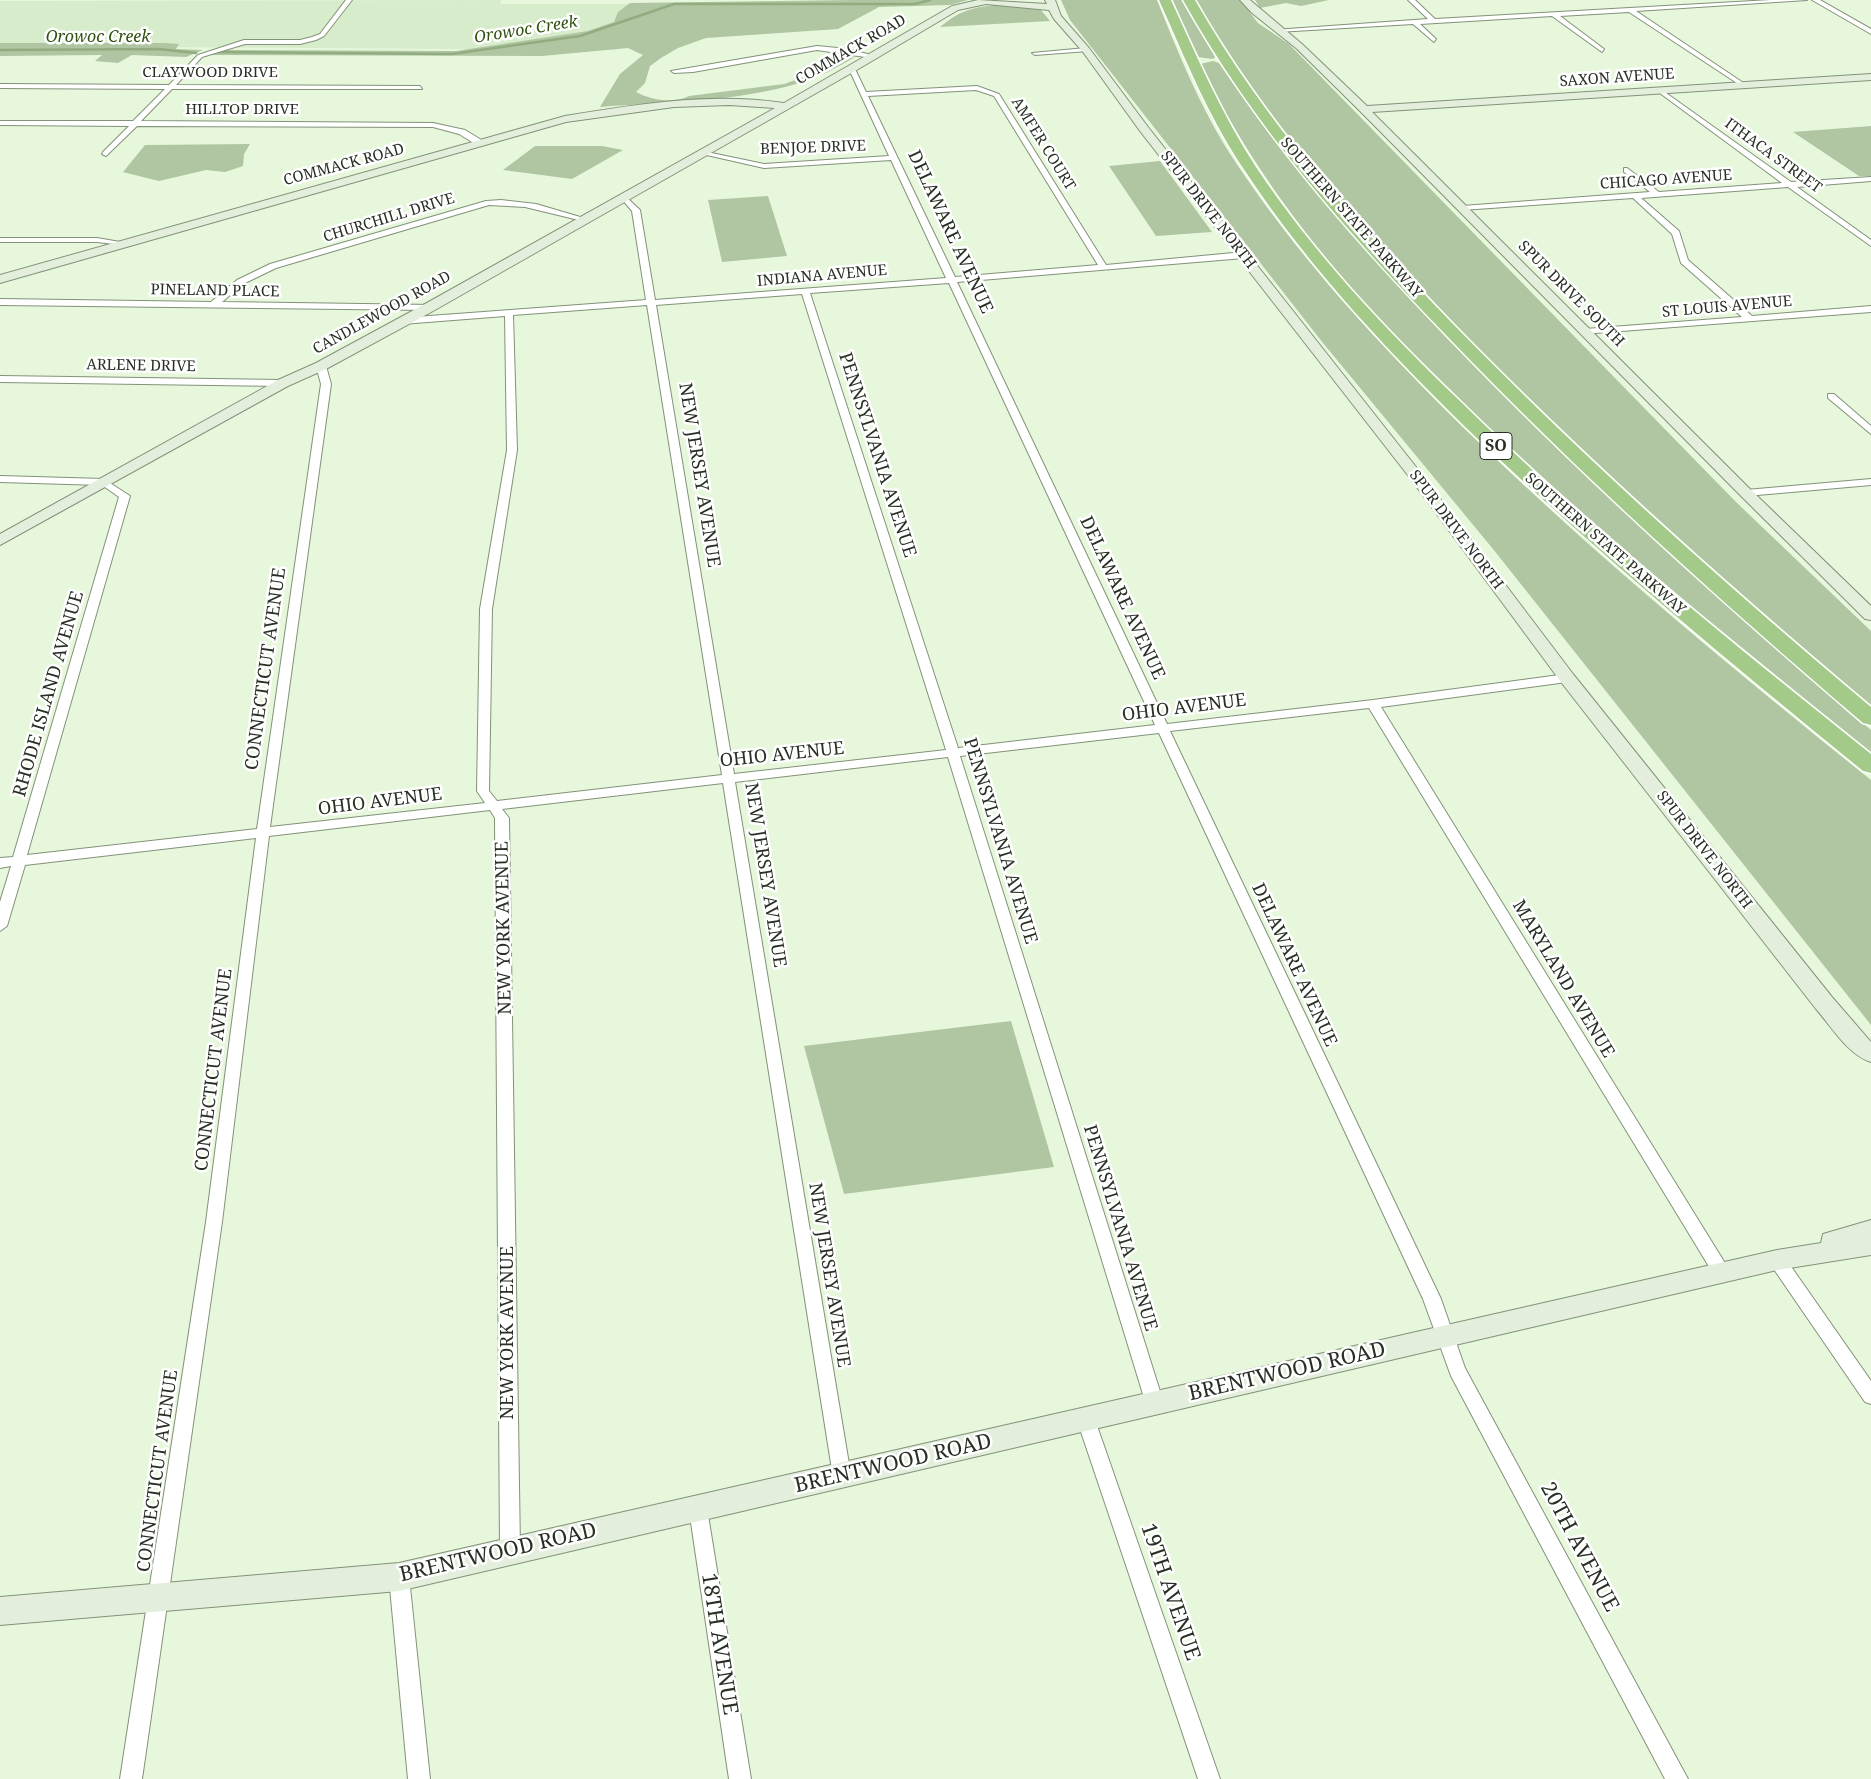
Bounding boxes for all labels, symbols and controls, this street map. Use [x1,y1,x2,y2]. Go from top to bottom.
street label: COMMACK ROAD [793,11,909,89]
water label: Orowoc Creek [473,12,579,48]
water label: Orowoc Creek [46,27,150,47]
street label: CLAYWOOD DRIVE [142,64,278,82]
street label: SAXON AVENUE [1559,65,1675,91]
street label: AMFER COURT [1007,94,1079,194]
street label: HILLTOP DRIVE [185,101,299,119]
street label: ITHACA STREET [1721,115,1825,197]
street label: SOUTHERN STATE PARKWAY [1276,134,1426,302]
street label: BENJOE DRIVE [760,137,866,159]
street label: COMMACK ROAD [282,140,406,190]
street label: DELAWARE AVENUE [903,147,997,317]
street label: SPUR DRIVE NORTH [1156,148,1260,272]
street label: CHICAGO AVENUE [1599,166,1733,194]
street label: CHURCHILL DRIVE [321,189,457,247]
street label: SPUR DRIVE SOUTH [1514,237,1628,351]
street label: INDIANA AVENUE [756,261,888,291]
street label: CANDLEWOOD ROAD [310,268,454,358]
street label: PINELAND PLACE [150,281,280,301]
street label: ST LOUIS AVENUE [1661,292,1793,322]
street label: PENNSYLVANIA AVENUE [834,350,920,560]
street label: ARLENE DRIVE [86,356,196,376]
street label: NEW JERSEY AVENUE [674,381,724,569]
road number: SO [1480,432,1512,460]
street label: SPUR DRIVE NORTH [1405,467,1507,593]
street label: SOUTHERN STATE PARKWAY [1521,469,1689,619]
street label: DELAWARE AVENUE [1075,513,1169,683]
street label: CONNECTICUT AVENUE [241,567,291,771]
street label: RHODE ISLAND AVENUE [9,589,89,799]
street label: OHIO AVENUE [1121,690,1247,726]
street label: PENNSYLVANIA AVENUE [958,735,1042,947]
street label: OHIO AVENUE [719,738,845,772]
street label: NEW JERSEY AVENUE [740,781,790,969]
street label: OHIO AVENUE [317,784,443,820]
street label: SPUR DRIVE NORTH [1652,788,1756,912]
street label: NEW YORK AVENUE [492,841,516,1015]
street label: DELAWARE AVENUE [1247,880,1341,1050]
street label: MARYLAND AVENUE [1507,896,1619,1062]
street label: CONNECTICUT AVENUE [191,967,237,1173]
street label: PENNSYLVANIA AVENUE [1078,1122,1162,1334]
street label: NEW JERSEY AVENUE [804,1181,854,1369]
street label: NEW YORK AVENUE [497,1246,519,1420]
street label: BRENTWOOD ROAD [1186,1337,1388,1407]
street label: CONNECTICUT AVENUE [133,1369,183,1573]
street label: BRENTWOOD ROAD [792,1429,994,1499]
street label: 20TH AVENUE [1534,1478,1624,1616]
street label: BRENTWOOD ROAD [397,1518,599,1588]
street label: 19TH AVENUE [1135,1520,1205,1664]
street label: 18TH AVENUE [695,1571,743,1717]

